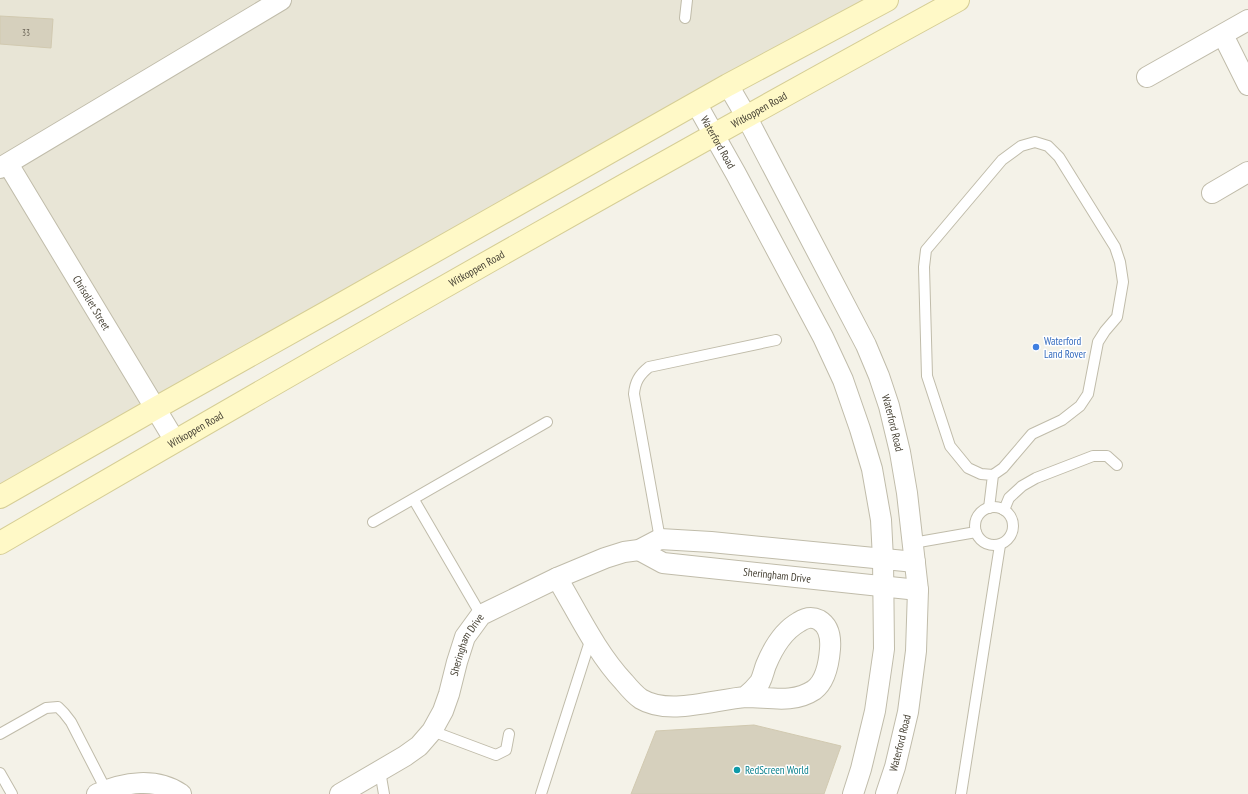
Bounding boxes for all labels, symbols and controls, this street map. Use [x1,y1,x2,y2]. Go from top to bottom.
house number: 33 [22,27,30,38]
street label: Witkoppen Road [729,88,790,131]
street label: Waterford Road [698,113,739,171]
street label: Witkoppen Road [446,247,507,290]
street label: Chrisoliet Street [70,273,114,333]
place label: Waterford Land Rover [1044,334,1086,361]
marker: Waterford Land Rover [1031,342,1041,352]
street label: Waterford Road [879,393,907,453]
street label: Witkoppen Road [165,408,226,451]
street label: Sheringham Drive [743,565,812,586]
street label: Sheringham Drive [447,610,487,677]
street label: Waterford Road [886,713,914,773]
place label: RedScreen World [745,763,809,777]
marker: RedScreen World [732,765,742,775]

